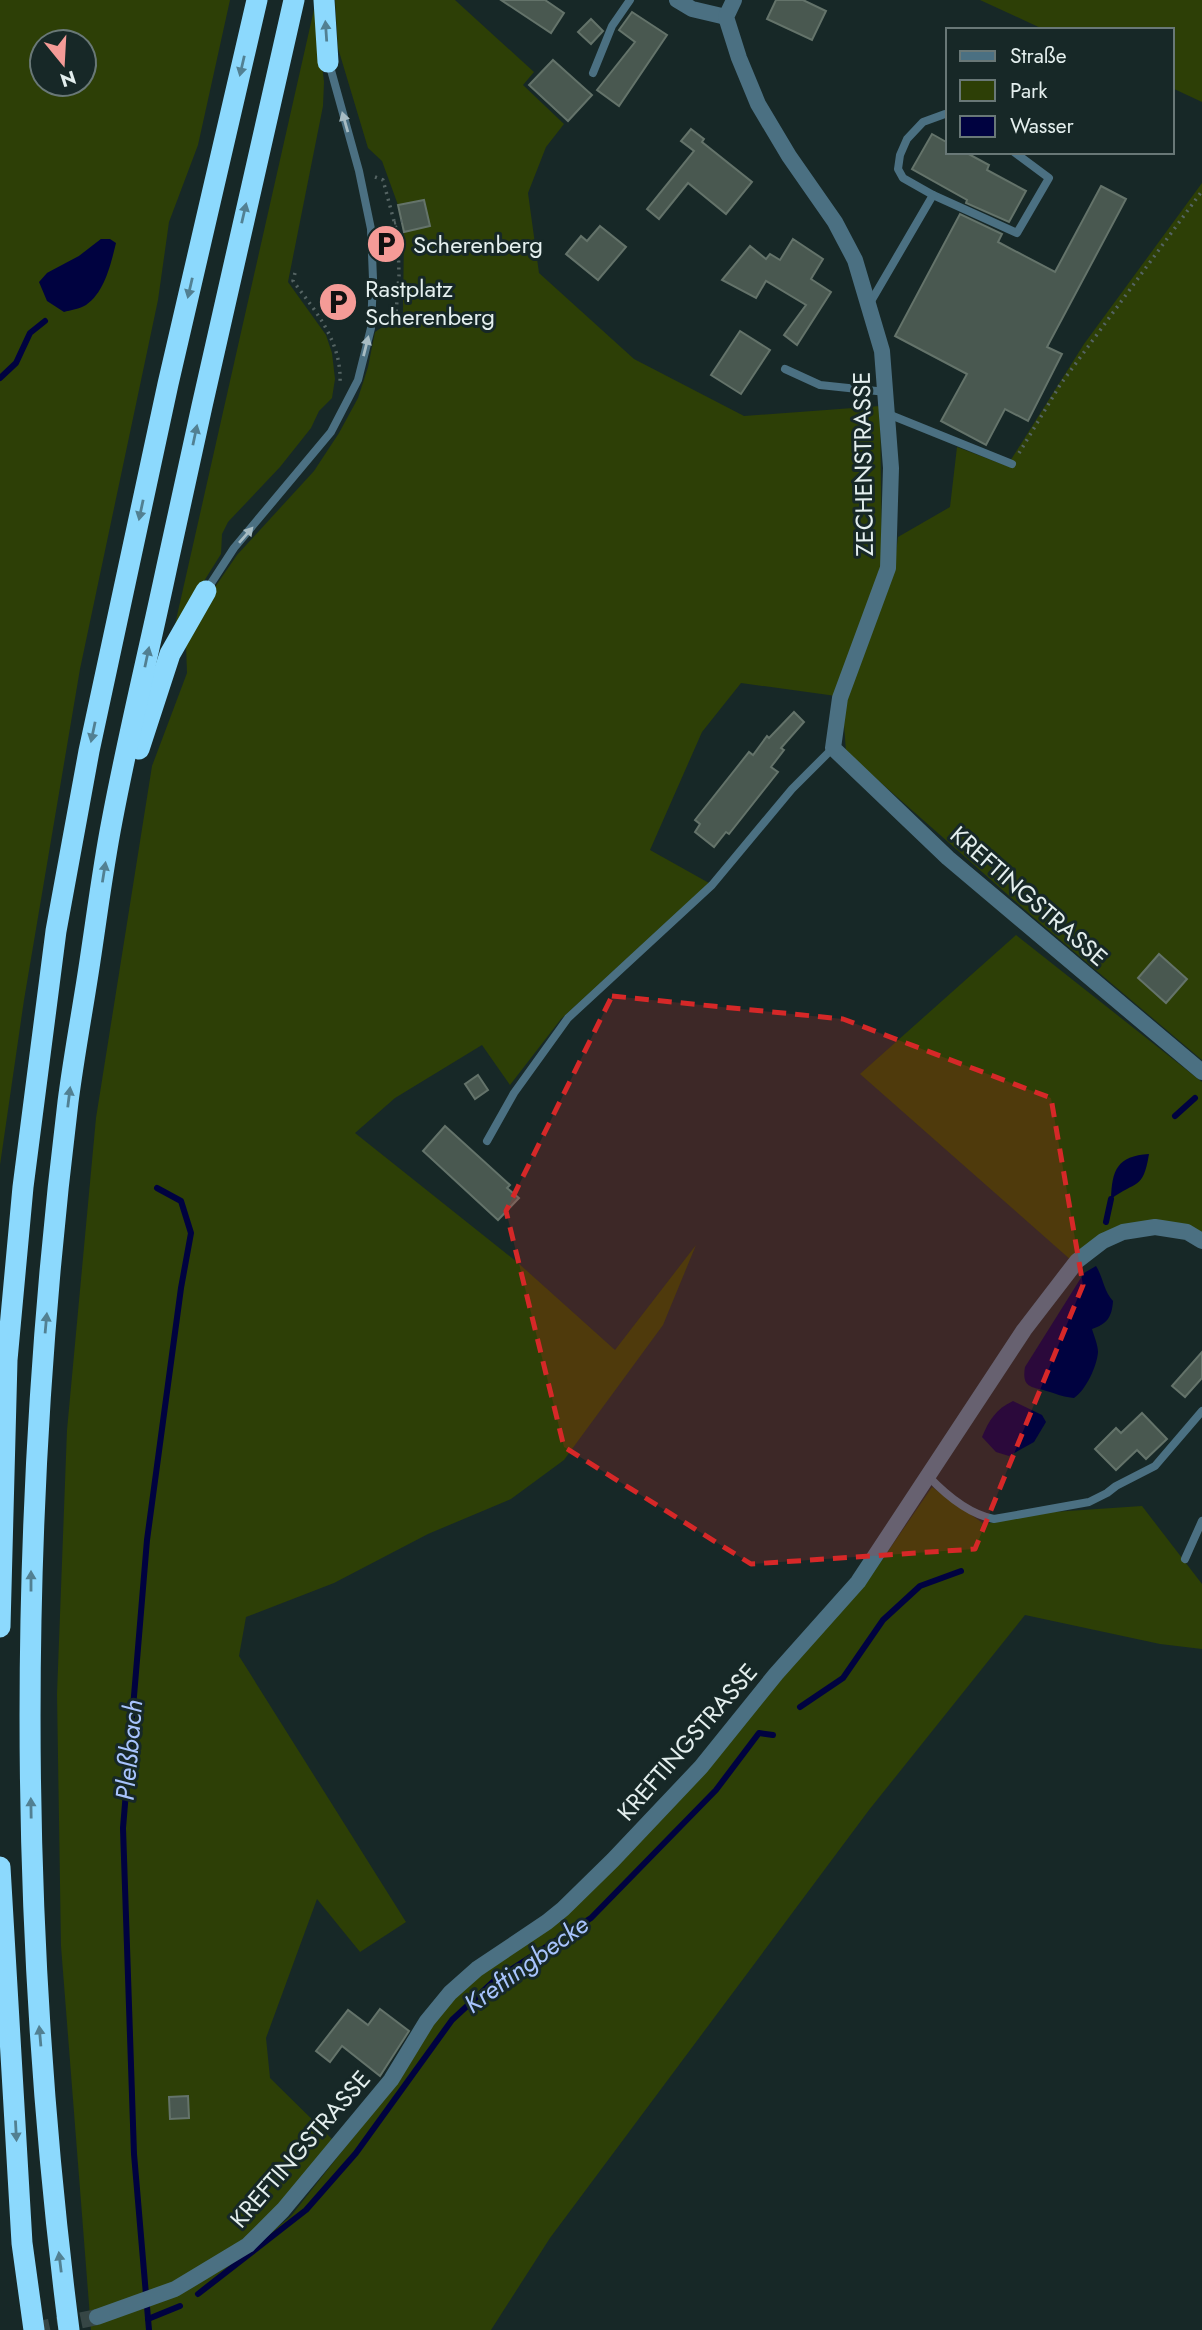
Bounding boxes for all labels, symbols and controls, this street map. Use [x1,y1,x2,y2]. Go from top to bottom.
one-way arrow [320,20,331,42]
north arrow [28,28,98,98]
legend [946,28,1174,154]
text: Straße [1010,41,1067,71]
one-way arrow [236,56,247,78]
text: N [57,64,79,94]
text: Park [1010,76,1048,106]
one-way arrow [339,111,350,133]
text: Wasser [1010,111,1075,141]
one-way arrow [239,202,250,224]
parking icon: Scherenberg [365,223,407,265]
place label: Scherenberg [413,227,543,262]
place label: Rastplatz Scherenberg [365,271,495,334]
one-way arrow [185,277,196,299]
parking icon: Rastplatz Scherenberg [317,281,359,323]
one-way arrow [361,335,372,357]
street label: ZECHENSTRASSE [844,371,882,557]
one-way arrow [190,424,201,446]
one-way arrow [135,499,146,521]
one-way arrow [238,526,254,544]
one-way arrow [142,646,153,668]
one-way arrow [87,721,98,743]
street label: KREFTINGSTRASSE [942,818,1116,974]
one-way arrow [99,861,110,883]
one-way arrow [64,1086,75,1108]
one-way arrow [41,1312,52,1334]
one-way arrow [25,1570,37,1592]
street label: KREFTINGSTRASSE [609,1655,765,1829]
water label: Pleßbach [106,1698,152,1802]
one-way arrow [26,1797,37,1819]
water label: Kreftingbecke [456,1906,596,2022]
one-way arrow [34,2024,45,2046]
street label: KREFTINGSTRASSE [222,2062,378,2236]
one-way arrow [10,2120,21,2142]
one-way arrow [55,2251,66,2273]

